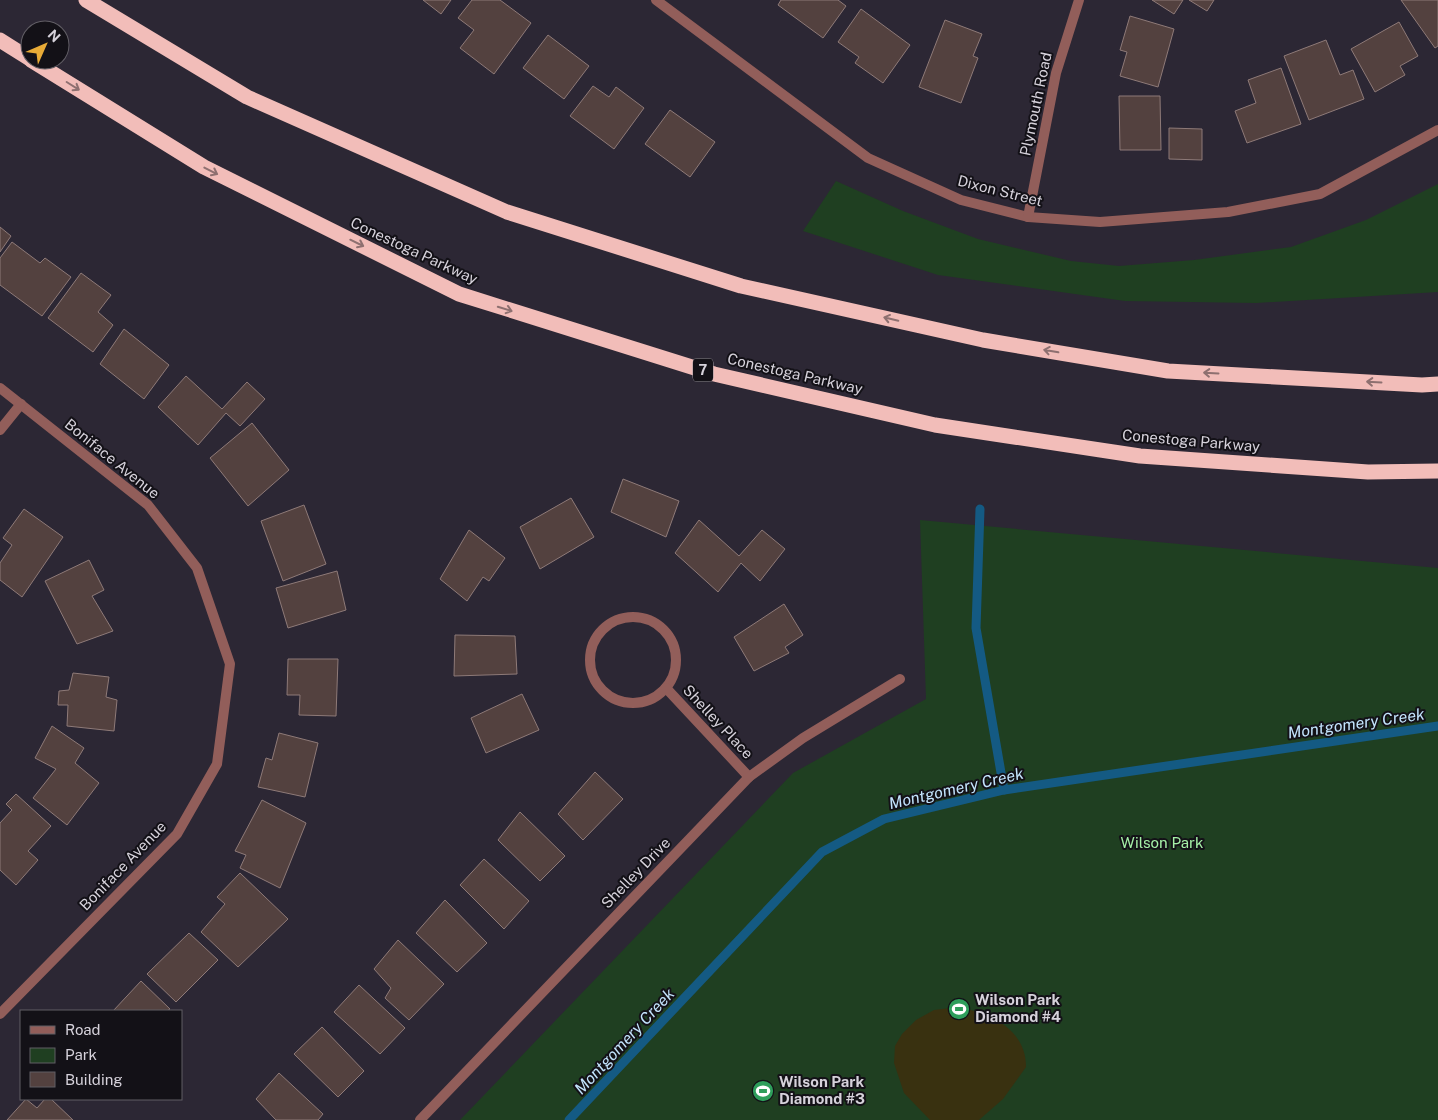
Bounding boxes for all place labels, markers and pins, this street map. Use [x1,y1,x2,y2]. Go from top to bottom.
place label: Wilson Park Diamond #4 [975,991,1061,1025]
sports icon: Wilson Park Diamond #4 [947,997,971,1021]
place label: Wilson Park Diamond #3 [779,1073,865,1107]
sports icon: Wilson Park Diamond #3 [751,1079,775,1103]

